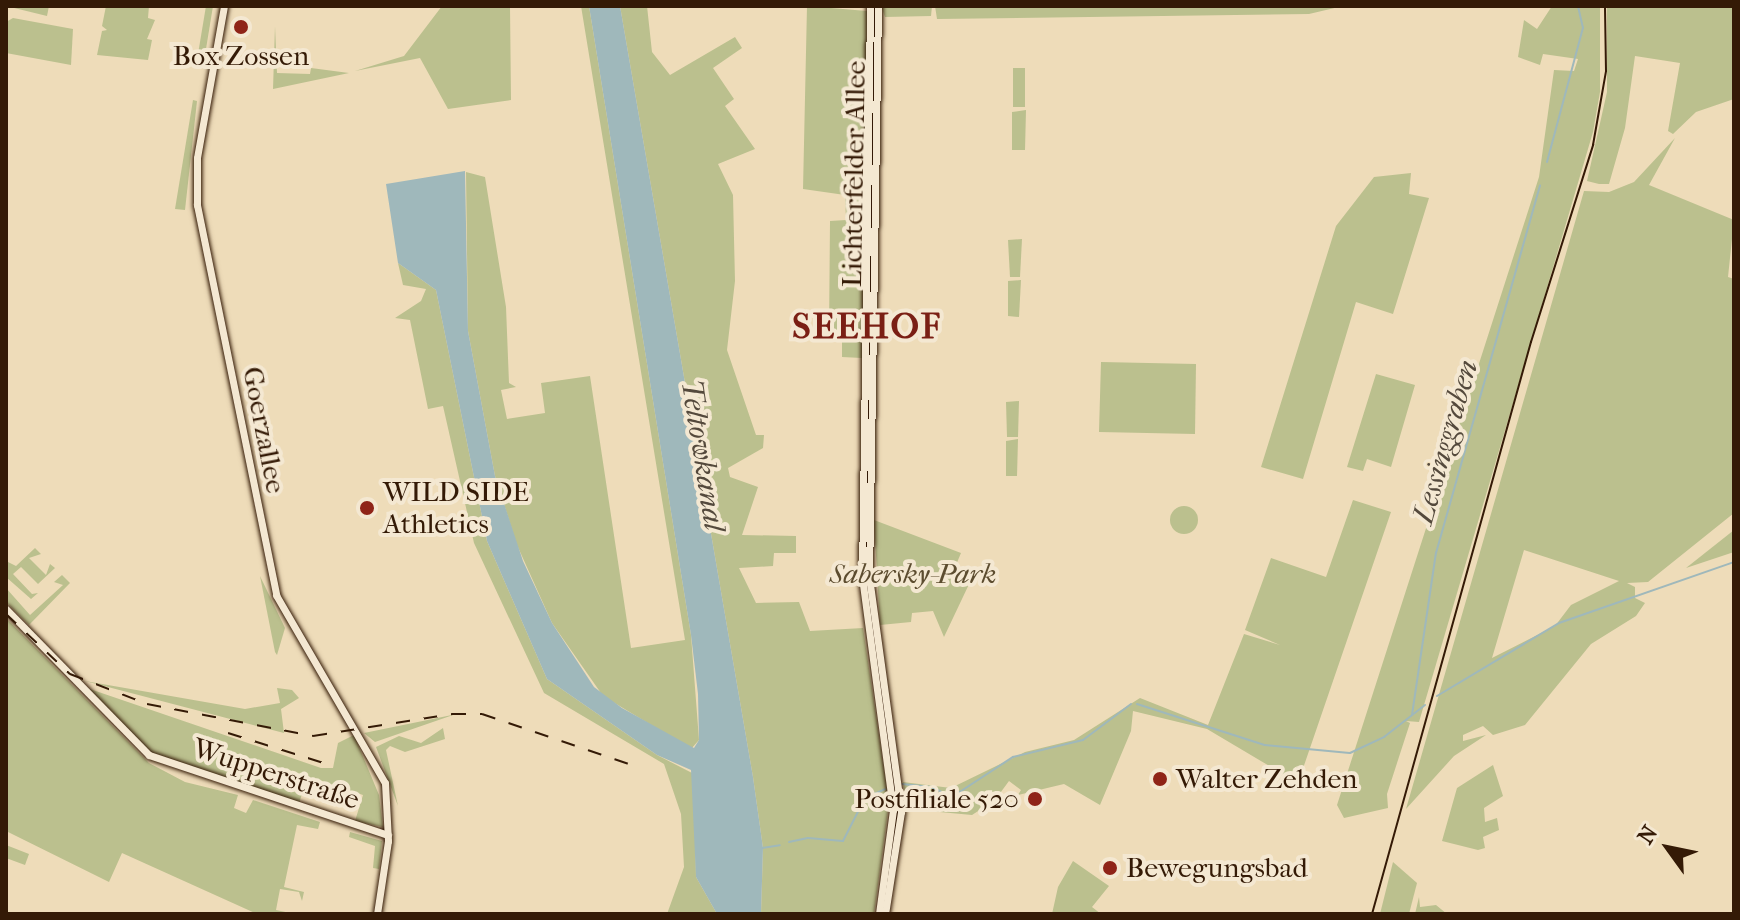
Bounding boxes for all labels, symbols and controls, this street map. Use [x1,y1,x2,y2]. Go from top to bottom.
marker: Box Zossen [232,18,250,36]
place label: Box Zossen [173,39,309,73]
street label: Lichterfelder Allee [835,60,873,288]
district label: SEEHOF [792,305,942,349]
water label: Lessinggraben [1405,356,1487,528]
street label: Goerzallee [235,364,293,496]
water label: Teltowkanal [672,377,732,533]
place label: WILD SIDE Athletics [383,475,529,541]
marker: WILD SIDE Athletics [358,499,376,517]
park label: Sabersky-Park [830,557,996,591]
street label: Wupperstraße [188,731,364,817]
place label: Walter Zehden [1176,762,1357,796]
marker: Walter Zehden [1151,770,1169,788]
place label: Postfiliale 520 [854,782,1019,816]
marker: Postfiliale 520 [1026,790,1044,808]
north arrow [1628,808,1708,888]
text: N [1632,821,1663,849]
place label: Bewegungsbad [1126,851,1308,885]
marker: Bewegungsbad [1101,859,1119,877]

